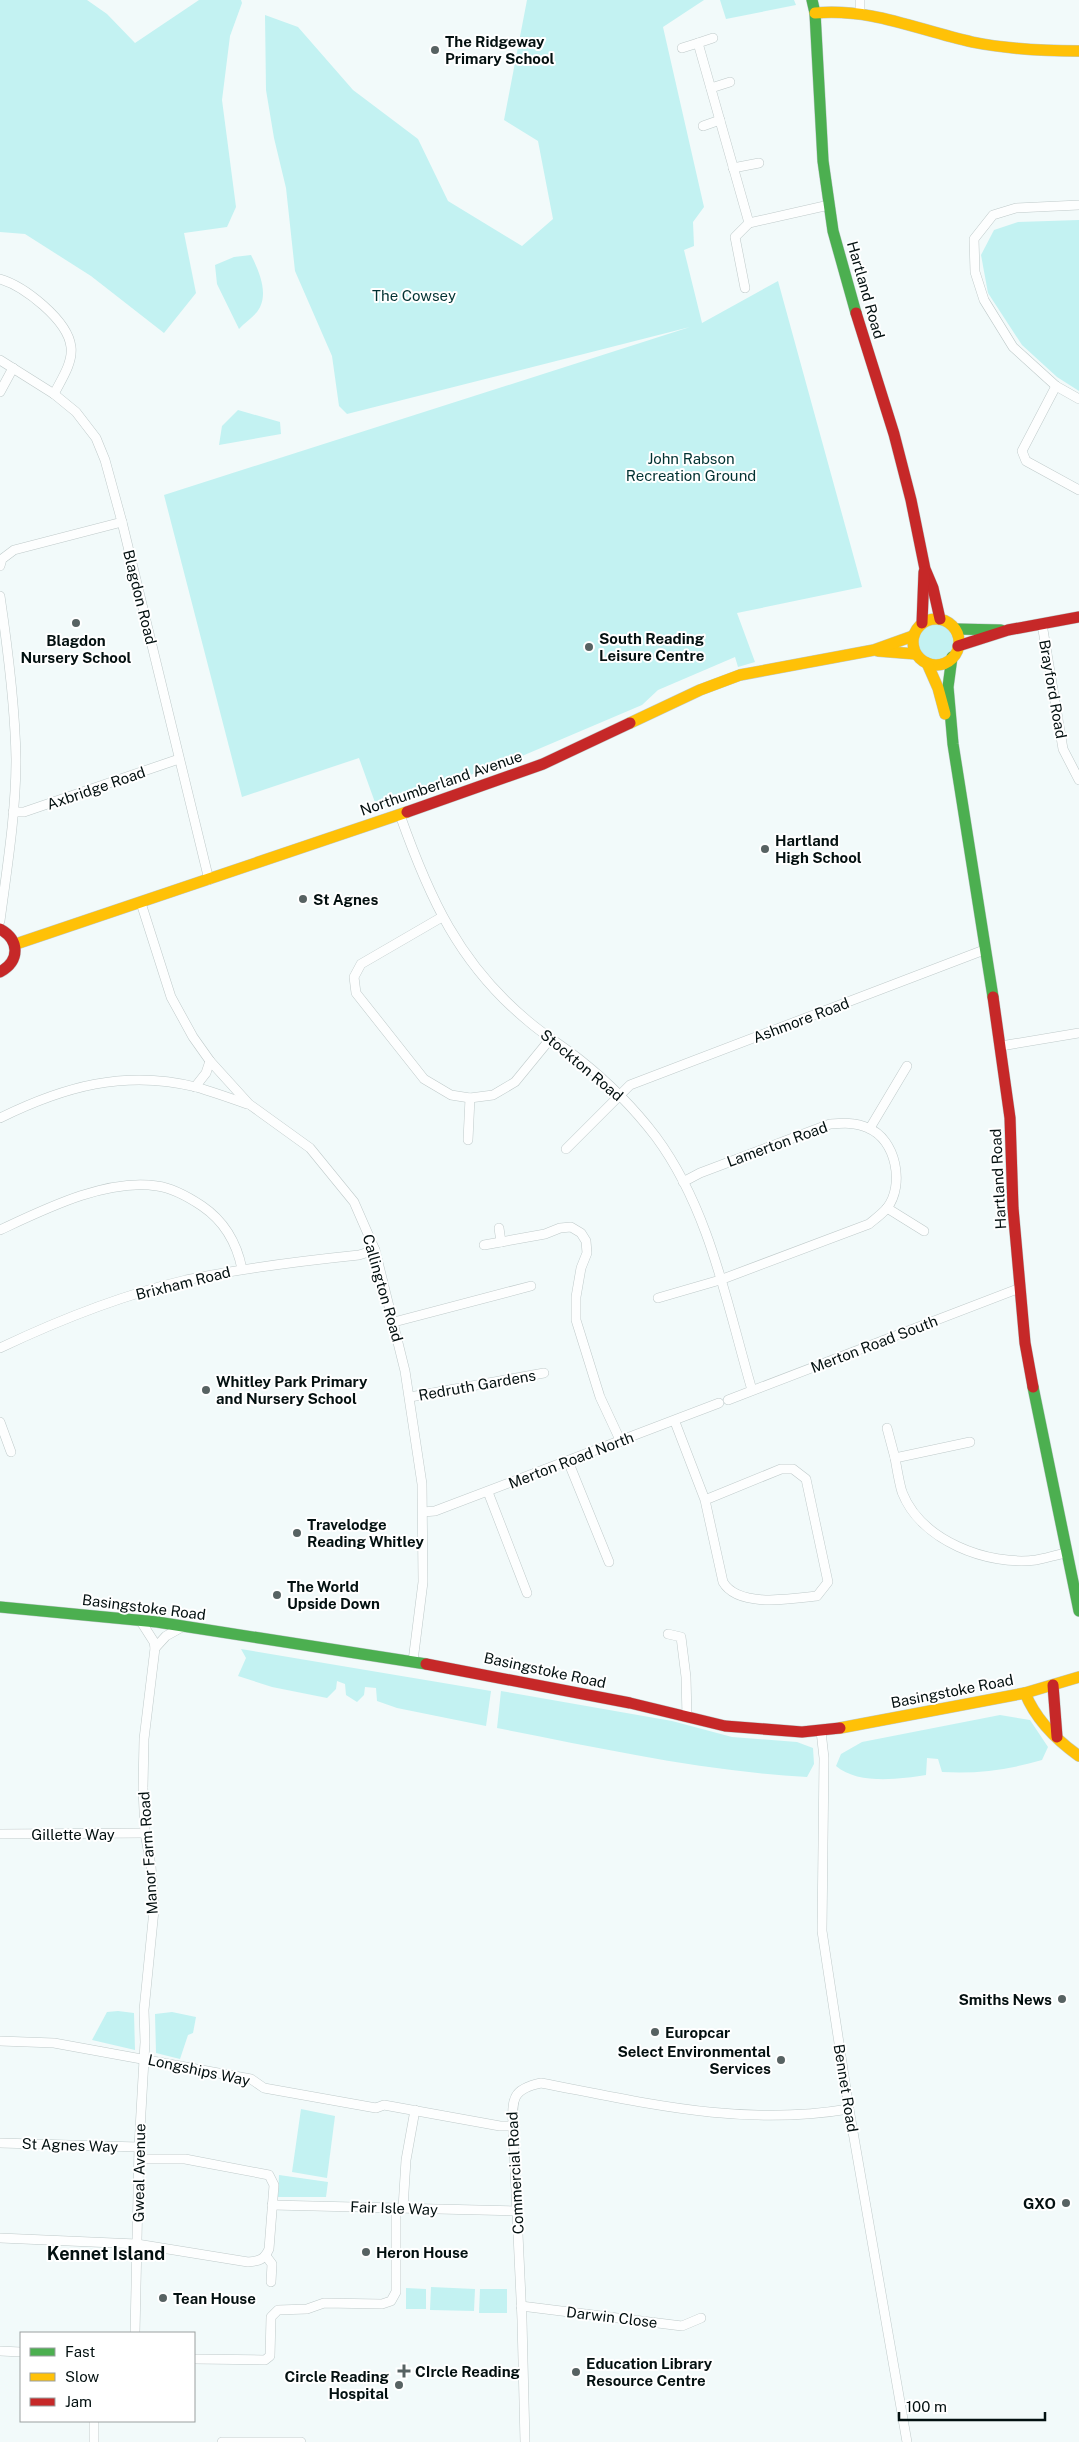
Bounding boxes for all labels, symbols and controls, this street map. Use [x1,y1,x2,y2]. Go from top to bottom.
place label: The Ridgeway Primary School [445,33,555,67]
marker: The Ridgeway Primary School [429,44,441,56]
street label: Hartland Road [844,239,888,341]
park label: The Cowsey [372,287,456,304]
park label: John Rabson Recreation Ground [626,450,756,484]
street label: Blagdon Road [120,548,160,646]
marker: Blagdon Nursery School [70,617,82,629]
place label: South Reading Leisure Centre [599,630,705,664]
place label: Blagdon Nursery School [20,632,132,666]
street label: Brayford Road [1036,638,1070,740]
marker: South Reading Leisure Centre [583,641,595,653]
street label: Northumberland Avenue [358,747,524,819]
street label: Axbridge Road [45,763,147,813]
place label: Hartland High School [775,832,862,866]
marker: Hartland High School [759,843,771,855]
place label: St Agnes [313,891,378,908]
marker: St Agnes [297,893,309,905]
street label: Ashmore Road [751,994,851,1046]
street label: Stockton Road [537,1026,627,1104]
street label: Lamerton Road [724,1118,830,1170]
street label: Hartland Road [987,1128,1009,1230]
street label: Callington Road [360,1232,406,1344]
street label: Brixham Road [134,1263,232,1303]
street label: Merton Road South [808,1312,940,1376]
street label: Redruth Gardens [417,1366,537,1404]
place label: Whitley Park Primary and Nursery School [216,1373,368,1407]
marker: Whitley Park Primary and Nursery School [200,1384,212,1396]
street label: Merton Road North [506,1428,636,1492]
place label: Travelodge Reading Whitley [307,1516,425,1550]
marker: Travelodge Reading Whitley [291,1527,303,1539]
place label: The World Upside Down [287,1578,380,1612]
marker: The World Upside Down [271,1589,283,1601]
street label: Basingstoke Road [81,1591,207,1623]
street label: Basingstoke Road [482,1649,608,1691]
street label: Basingstoke Road [889,1671,1015,1711]
street label: Manor Farm Road [135,1791,161,1915]
street label: Gillette Way [31,1826,115,1843]
place label: Smiths News [958,1991,1052,2008]
marker: Smiths News [1056,1993,1068,2005]
place label: Europcar [665,2024,730,2041]
marker: Europcar [649,2026,661,2038]
place label: Select Environmental Services [617,2043,771,2077]
street label: Bennet Road [831,2043,861,2133]
street label: Longships Way [146,2051,252,2089]
marker: Select Environmental Services [775,2054,787,2066]
street label: Commercial Road [503,2111,527,2235]
street label: Gweal Avenue [130,2123,148,2223]
street label: St Agnes Way [21,2135,119,2155]
place label: GXO [1023,2195,1056,2212]
marker: GXO [1060,2197,1072,2209]
street label: Fair Isle Way [350,2198,438,2218]
district label: Kennet Island [47,2243,165,2264]
place label: Heron House [376,2244,468,2261]
marker: Heron House [360,2246,372,2258]
place label: Tean House [173,2290,256,2307]
marker: Tean House [157,2292,169,2304]
street label: Darwin Close [566,2303,658,2331]
legend [20,2332,195,2422]
text: Fast [65,2343,95,2360]
place label: Education Library Resource Centre [586,2355,713,2389]
place label: CIrcle Reading [415,2363,521,2380]
marker: CIrcle Reading [397,2364,411,2378]
marker: Education Library Resource Centre [570,2366,582,2378]
text: Slow [65,2368,100,2385]
place label: Circle Reading Hospital [285,2368,390,2402]
marker: Circle Reading Hospital [393,2379,405,2391]
scale bar [899,2390,1045,2422]
text: Jam [65,2393,92,2410]
text: 100 m [906,2398,947,2415]

